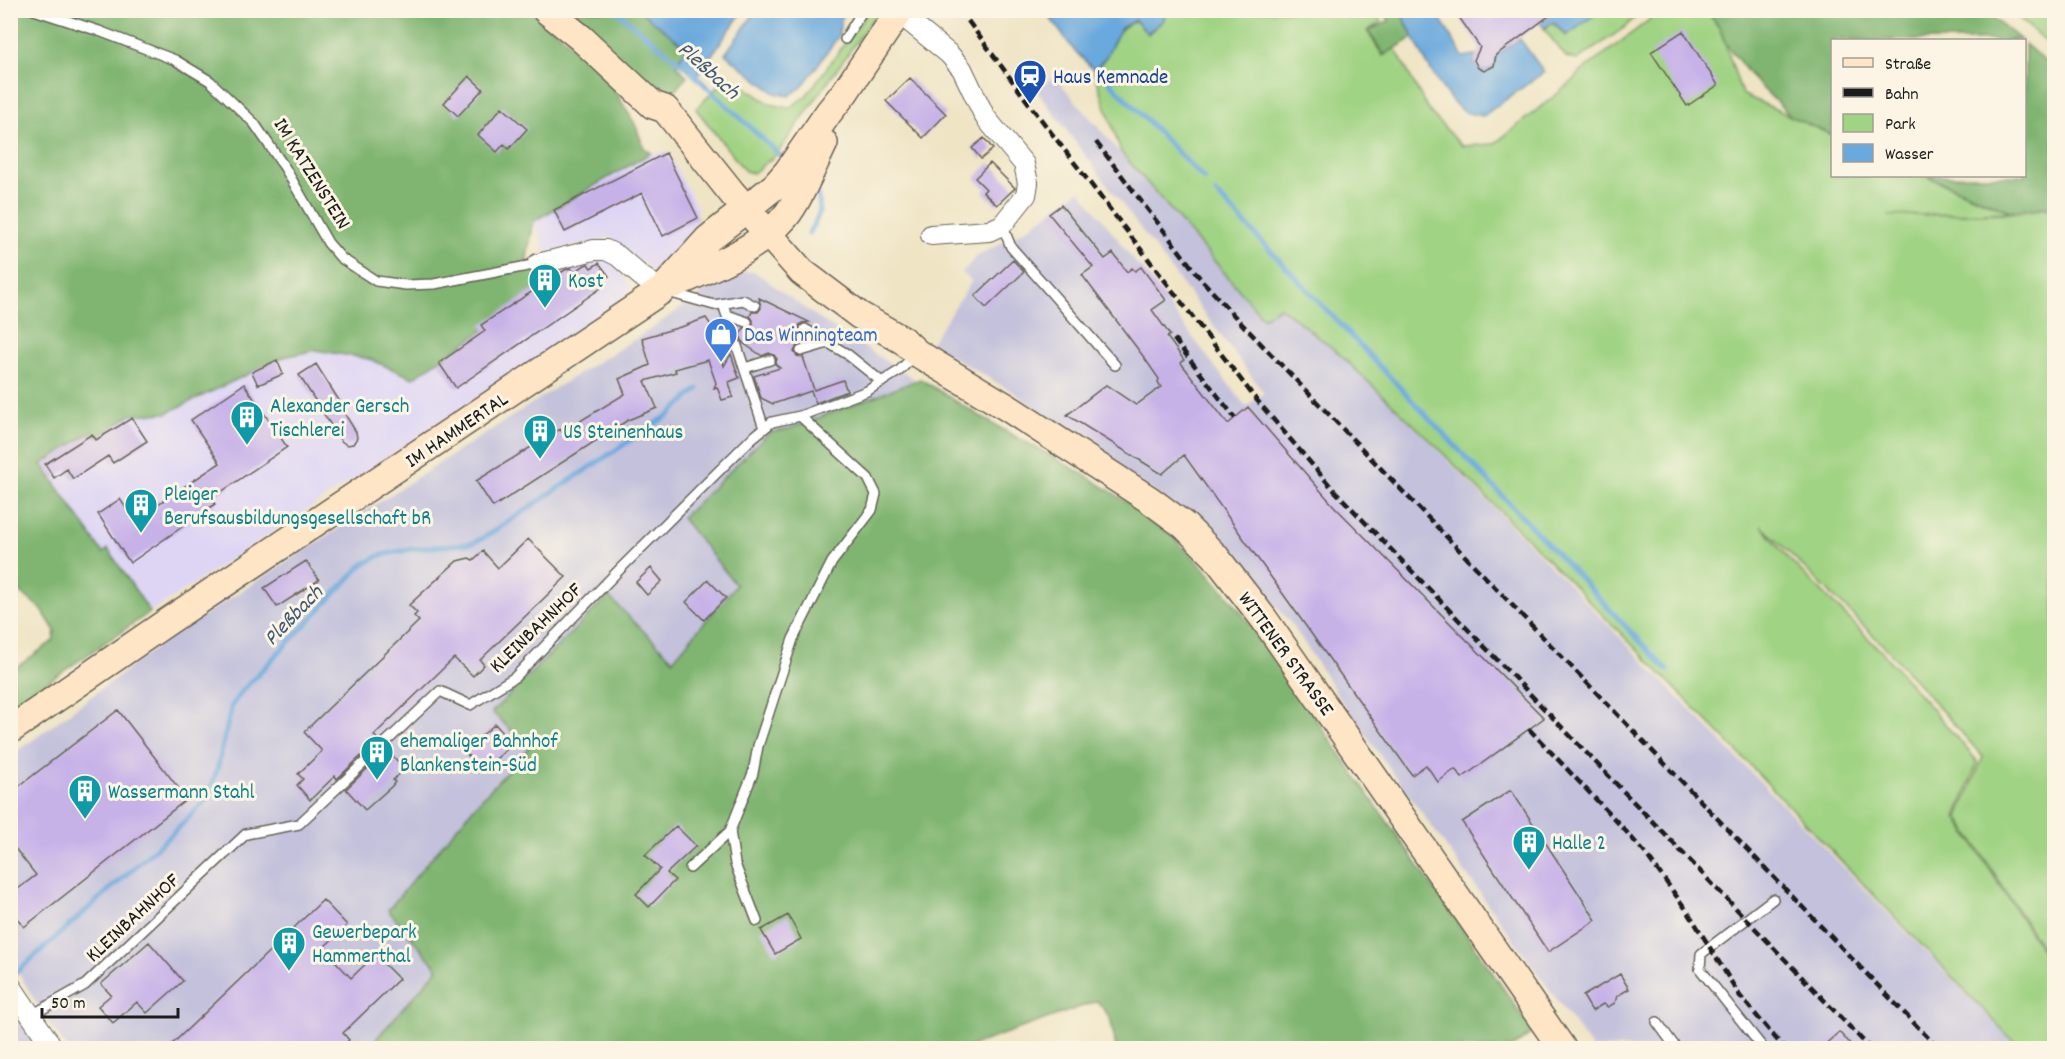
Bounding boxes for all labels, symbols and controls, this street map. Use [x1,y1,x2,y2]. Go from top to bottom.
water label: Pleßbach [670,35,746,109]
legend [1831,39,2026,177]
text: Straße [1885,53,1931,78]
station icon: Haus Kemnade [1012,58,1048,105]
place label: Haus Kemnade [1053,64,1168,94]
text: Bahn [1885,83,1919,108]
street label: IM KATZENSTEIN [264,113,357,236]
text: Park [1885,113,1916,138]
text: Wasser [1885,143,1934,168]
building icon: Kost [527,262,563,309]
place label: Kost [568,268,604,298]
shop icon: Das Winningteam [703,316,739,363]
place label: Das Winningteam [744,322,878,352]
street label: IM HAMMERTAL [400,386,516,477]
place label: Alexander Gersch Tischlerei [270,393,409,447]
building icon: Alexander Gersch Tischlerei [229,399,265,446]
building icon: US Steinenhaus [522,413,558,460]
place label: US Steinenhaus [563,419,683,449]
place label: Pleiger Berufsausbildungsgesellschaft bR [164,481,431,535]
building icon: Pleiger Berufsausbildungsgesellschaft bR [123,487,159,534]
street label: KLEINBAHNHOF [484,576,591,681]
water label: Pleßbach [258,578,332,654]
street label: WITTENER STRASSE [1229,586,1340,724]
place label: ehemaliger Bahnhof Blankenstein-Süd [400,728,558,782]
building icon: ehemaliger Bahnhof Blankenstein-Süd [359,734,395,781]
building icon: Wassermann Stahl [67,773,103,820]
place label: Wassermann Stahl [108,779,255,809]
building icon: Halle 2 [1511,824,1547,871]
place label: Halle 2 [1552,830,1606,860]
street label: KLEINBAHNHOF [80,867,188,971]
place label: Gewerbepark Hammerthal [312,919,417,973]
building icon: Gewerbepark Hammerthal [271,925,307,972]
scale bar [42,981,178,1019]
text: 50 m [51,992,86,1017]

